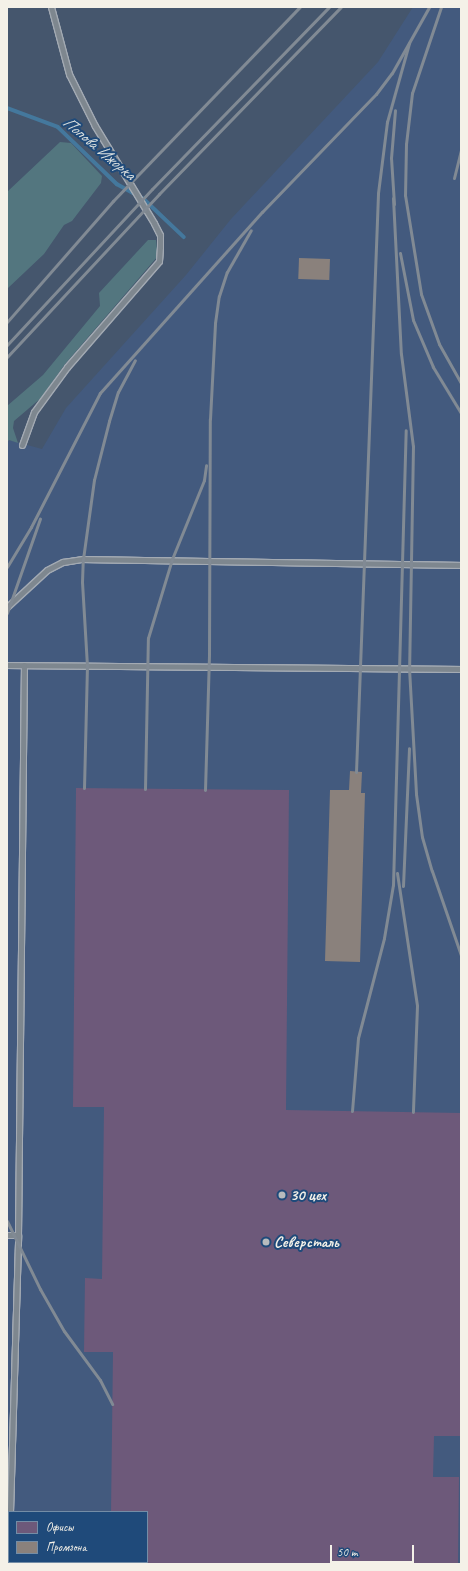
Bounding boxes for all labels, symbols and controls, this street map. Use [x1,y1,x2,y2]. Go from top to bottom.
water label: Попова Ижорка [58,111,140,185]
place label: 30 цех [290,1185,326,1205]
marker: 30 цех [277,1190,287,1200]
place label: Северсталь [274,1232,339,1252]
marker: Северсталь [261,1237,271,1247]
legend [8,1511,148,1563]
text: Офисы [46,1519,73,1535]
scale bar [332,1537,416,1563]
text: Промзона [46,1539,86,1555]
text: 50 m [337,1544,357,1560]

